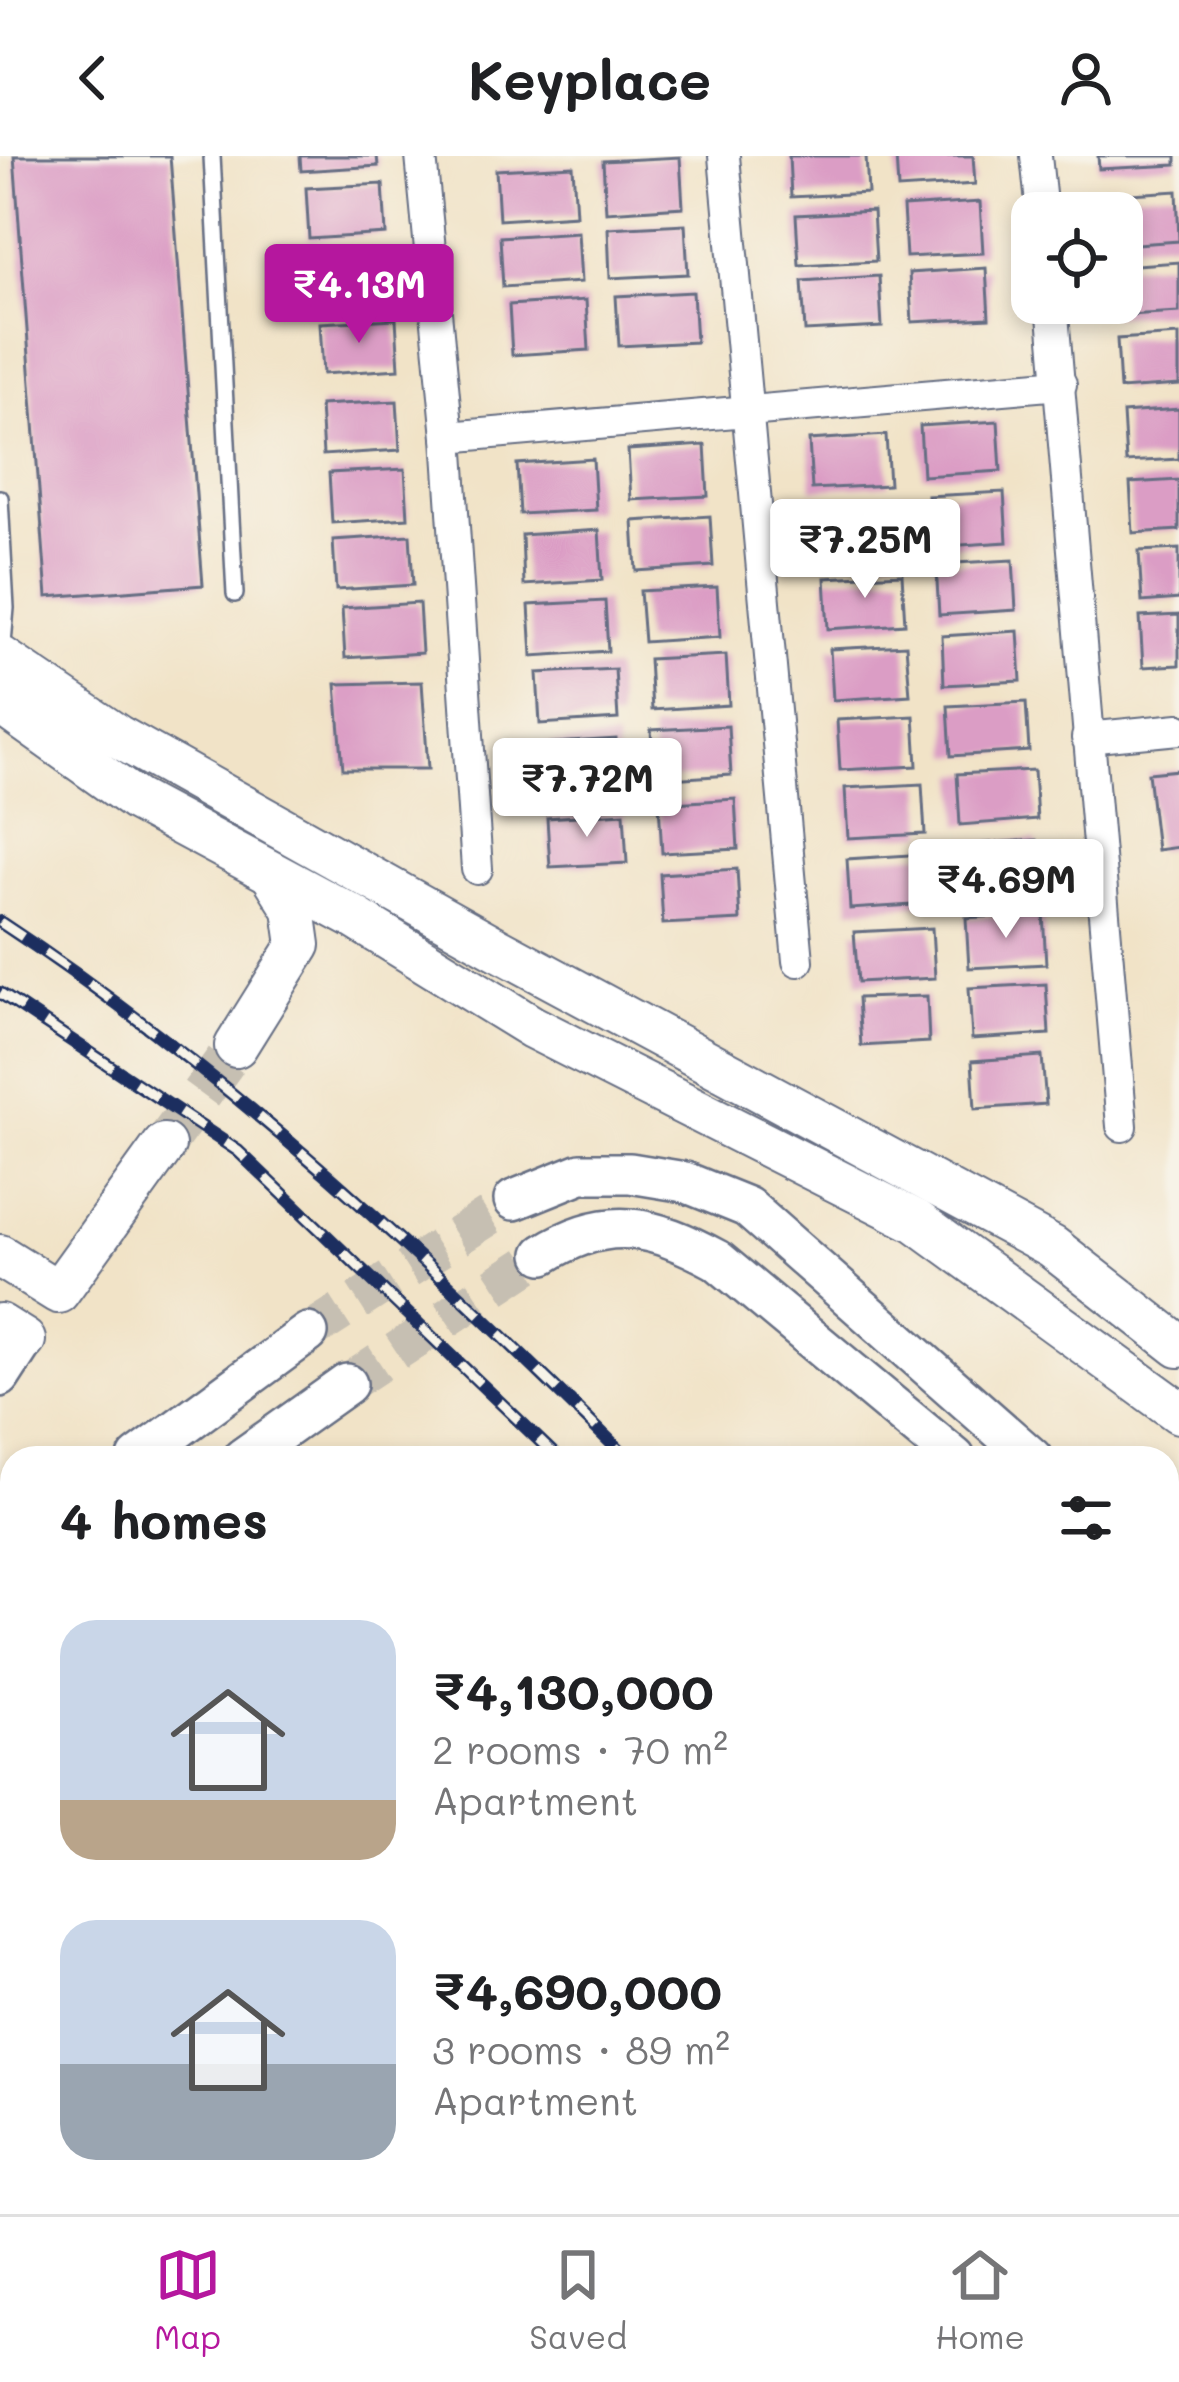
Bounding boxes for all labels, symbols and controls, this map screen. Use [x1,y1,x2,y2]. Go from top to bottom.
text: Keyplace [468,43,711,114]
icon: back [60,45,126,111]
icon: person [1053,45,1119,111]
map controls [1011,192,1143,324]
button: locate [1011,192,1143,324]
pin: ₹4.13M [261,244,457,346]
text: ₹4.13M [292,257,426,308]
pin: ₹7.25M [767,499,963,601]
text: ₹7.25M [797,512,933,563]
pin: ₹7.72M [489,738,685,840]
text: ₹7.72M [520,751,654,802]
pin: ₹4.69M [908,839,1104,941]
text: ₹4.69M [935,852,1077,903]
text: 4 homes [60,1485,268,1552]
icon: filters [1053,1485,1119,1551]
text: ₹4,130,000 [432,1656,714,1723]
icon: home [156,1668,300,1812]
text: 2 rooms · 70 m² [432,1723,728,1774]
text: Apartment [432,1774,638,1825]
text: ₹4,690,000 [432,1956,722,2023]
icon: home [156,1968,300,2112]
text: 3 rooms · 89 m² [432,2023,730,2074]
text: Apartment [432,2074,638,2125]
tab: Map [154,2242,221,2357]
tab: Saved [529,2242,627,2357]
tab: Home [935,2242,1025,2357]

